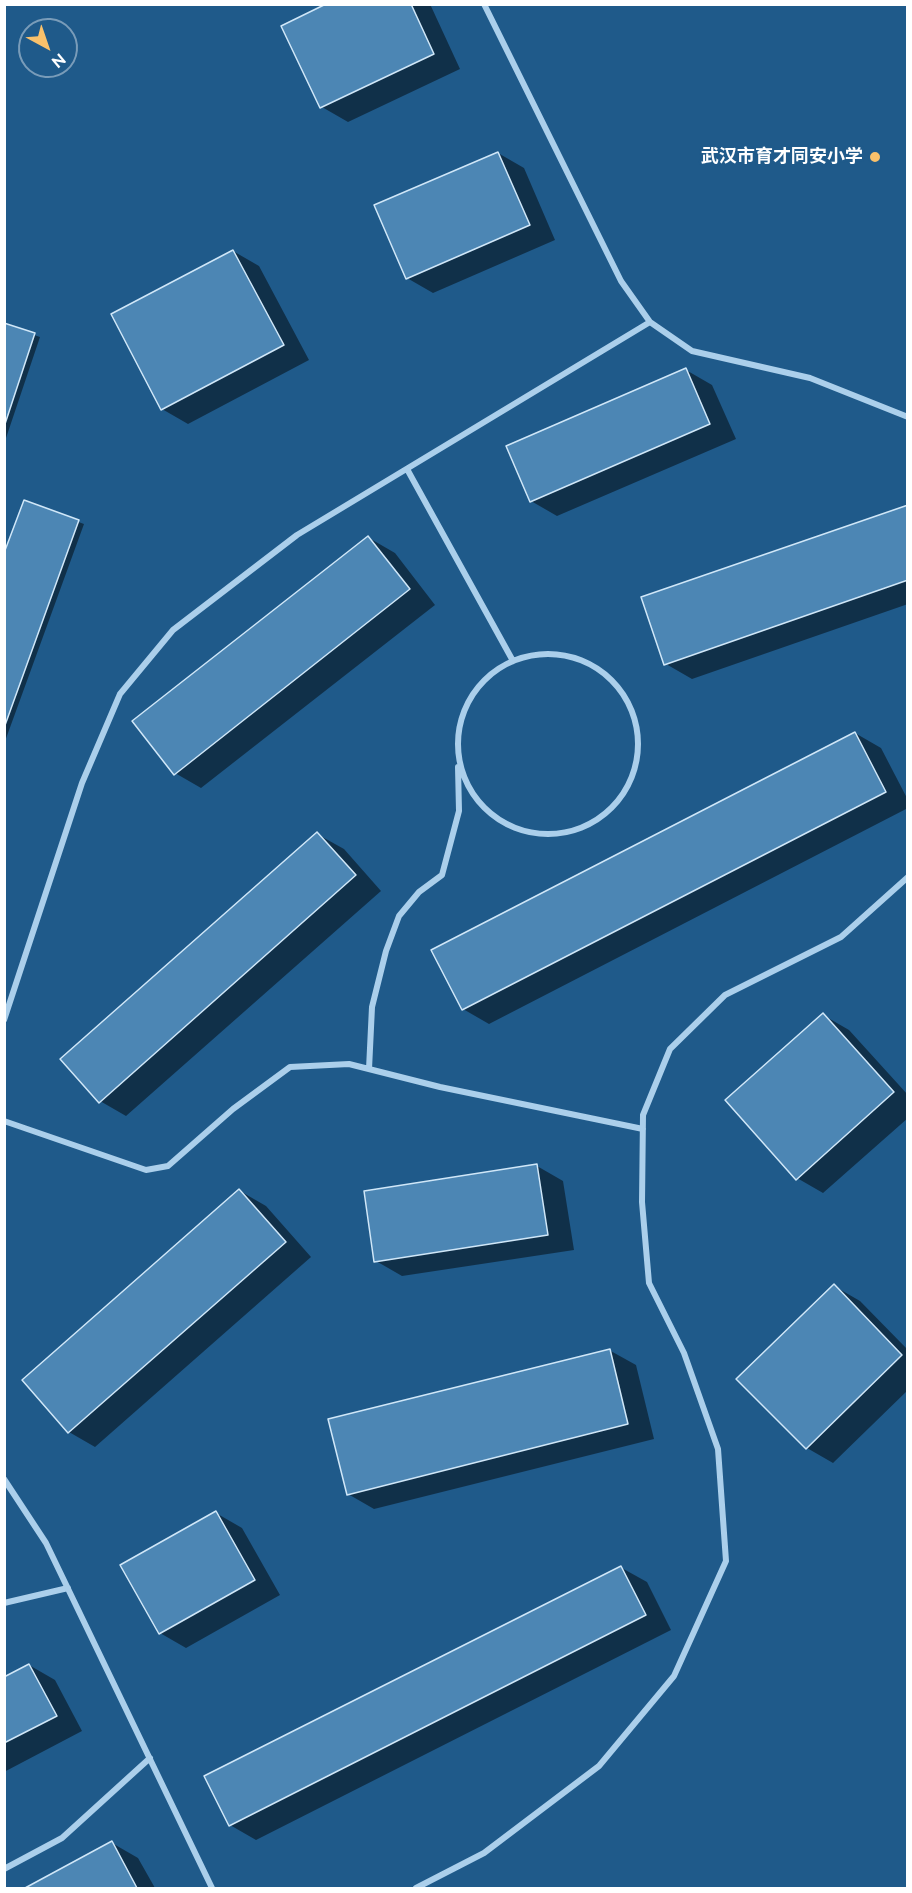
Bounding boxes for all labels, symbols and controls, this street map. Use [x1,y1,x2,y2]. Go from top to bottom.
north arrow [18,18,78,78]
text: N [48,49,69,72]
place label: 武汉市育才同安小学 [701,146,863,168]
marker: 武汉市育才同安小学 [868,150,882,164]

